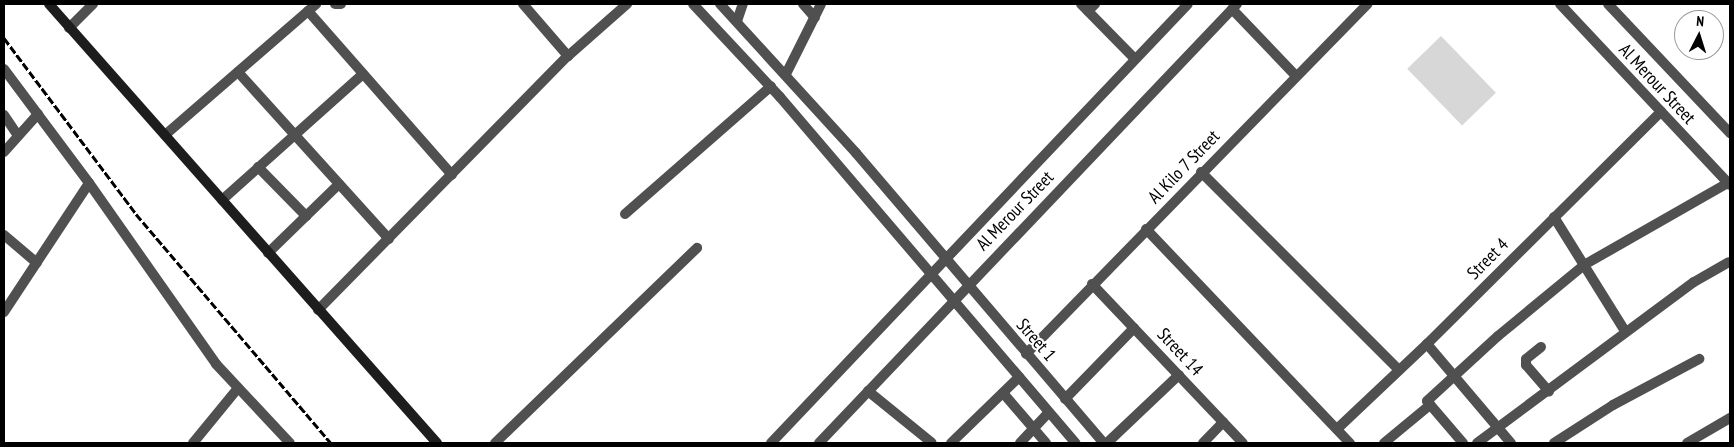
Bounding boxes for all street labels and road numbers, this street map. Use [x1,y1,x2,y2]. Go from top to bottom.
street label: Al Merour Street [1614,39,1700,129]
street label: Al Kilo 7 Street [1143,126,1225,208]
street label: Al Merour Street [972,167,1058,255]
street label: Street 4 [1463,234,1513,284]
street label: Street 1 [1012,314,1060,366]
street label: Street 14 [1153,324,1207,380]

